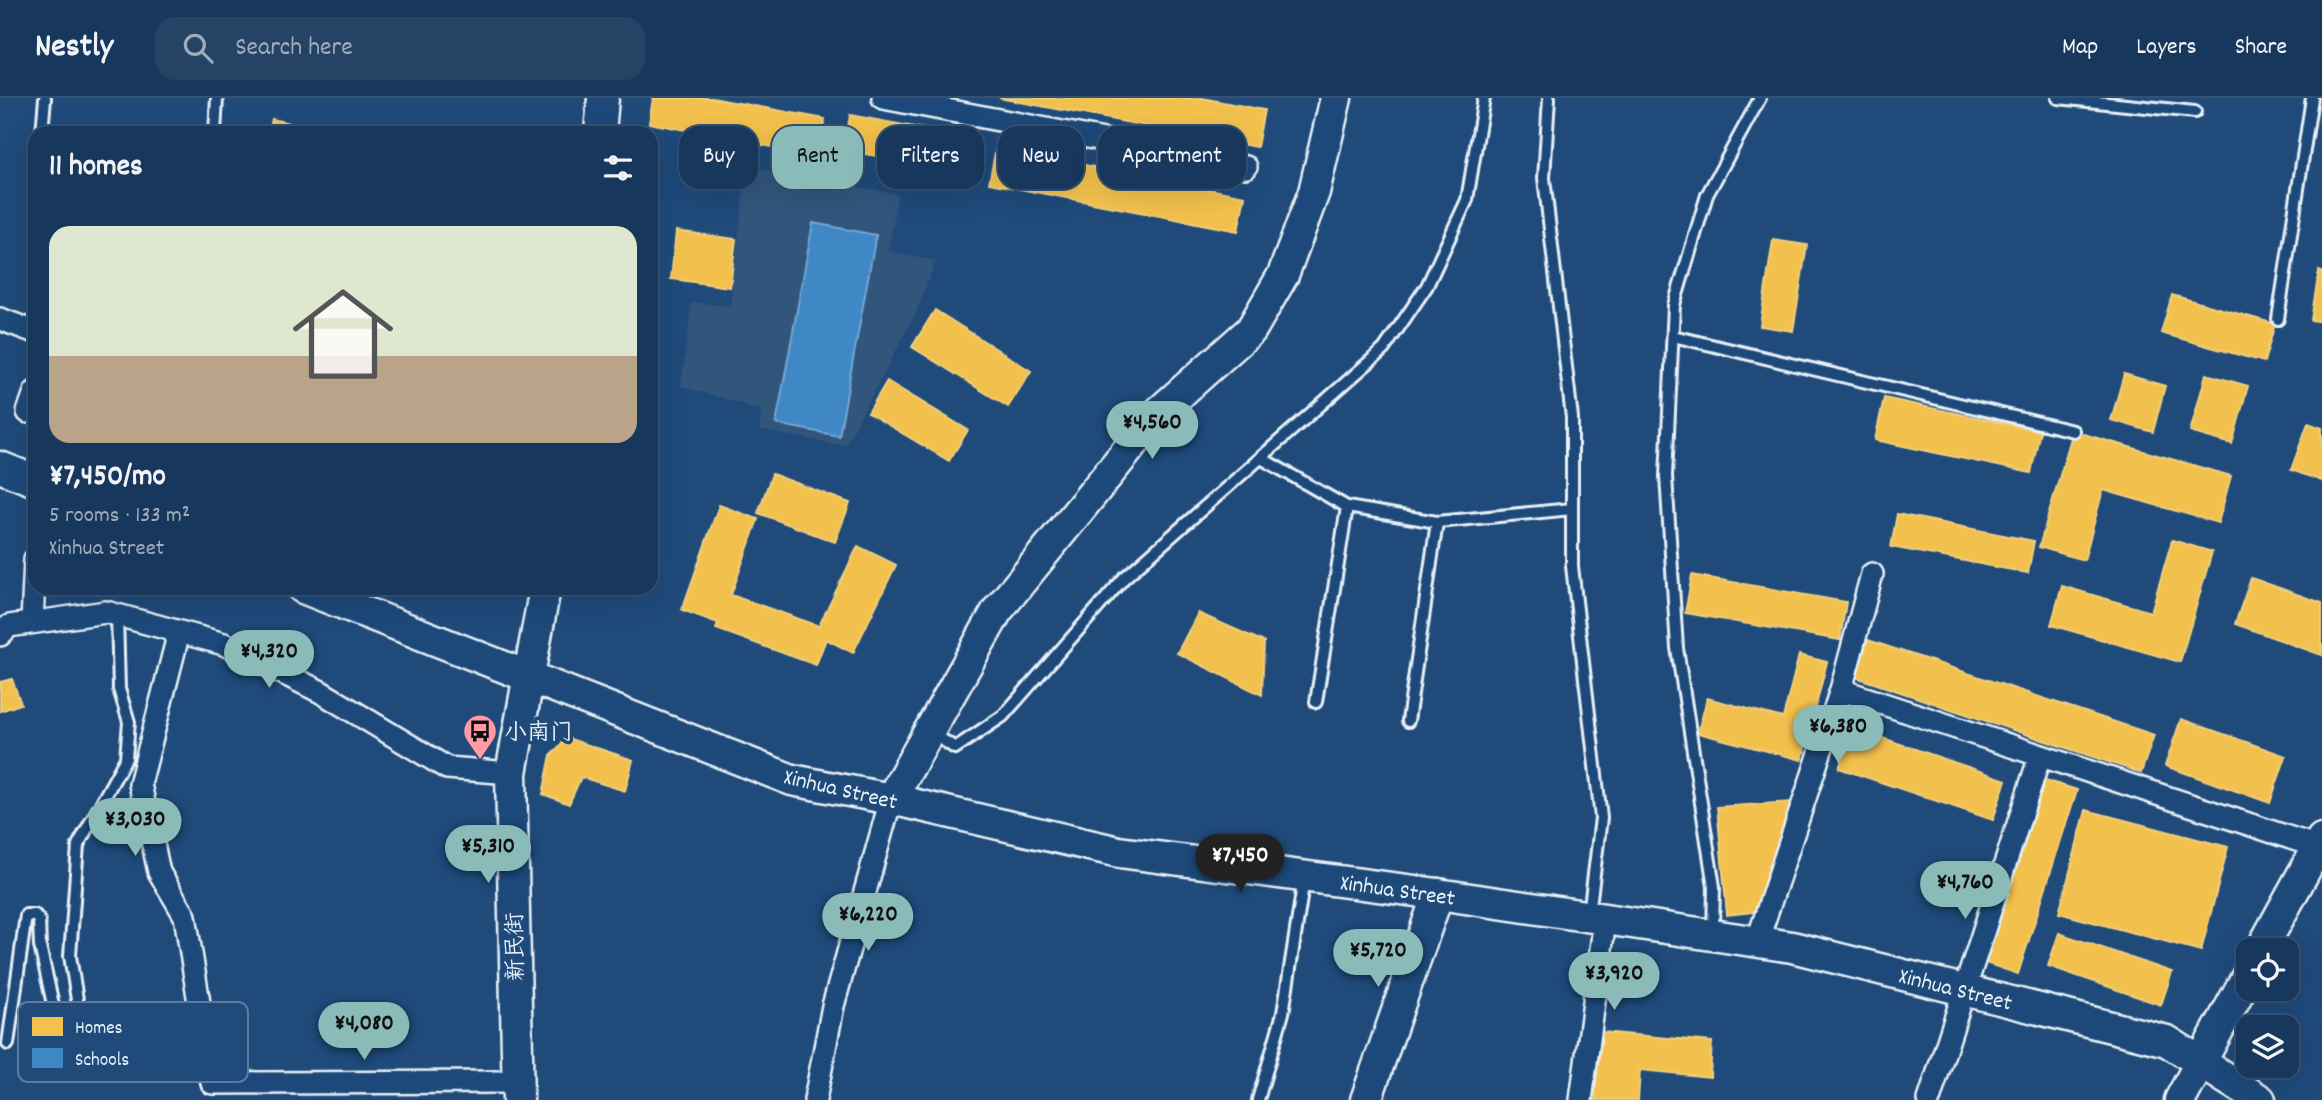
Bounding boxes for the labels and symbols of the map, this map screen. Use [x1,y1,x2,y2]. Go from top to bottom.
pin: ¥4,560 [1095,402,1209,461]
pin: ¥4,320 [212,630,326,690]
pin: ¥6,380 [1781,706,1895,765]
bus stop icon: 小南门 [461,712,499,761]
place label: 小南门 [504,718,573,751]
street label: Xinhua Street [780,762,900,820]
pin: ¥3,030 [78,798,192,858]
pin: ¥5,310 [431,826,545,885]
pin: ¥7,450 [1183,834,1297,894]
pin: ¥4,760 [1908,862,2022,921]
street label: Xinhua Street [1338,868,1457,917]
pin: ¥6,220 [811,894,925,953]
street label: 新民街 [500,912,535,982]
pin: ¥5,720 [1321,930,1435,989]
pin: ¥3,920 [1557,953,1671,1012]
street label: Xinhua Street [1895,961,2015,1021]
legend [18,1002,248,1082]
pin: ¥4,080 [307,1002,421,1062]
text: Homes [75,1016,123,1043]
text: Schools [75,1048,129,1075]

